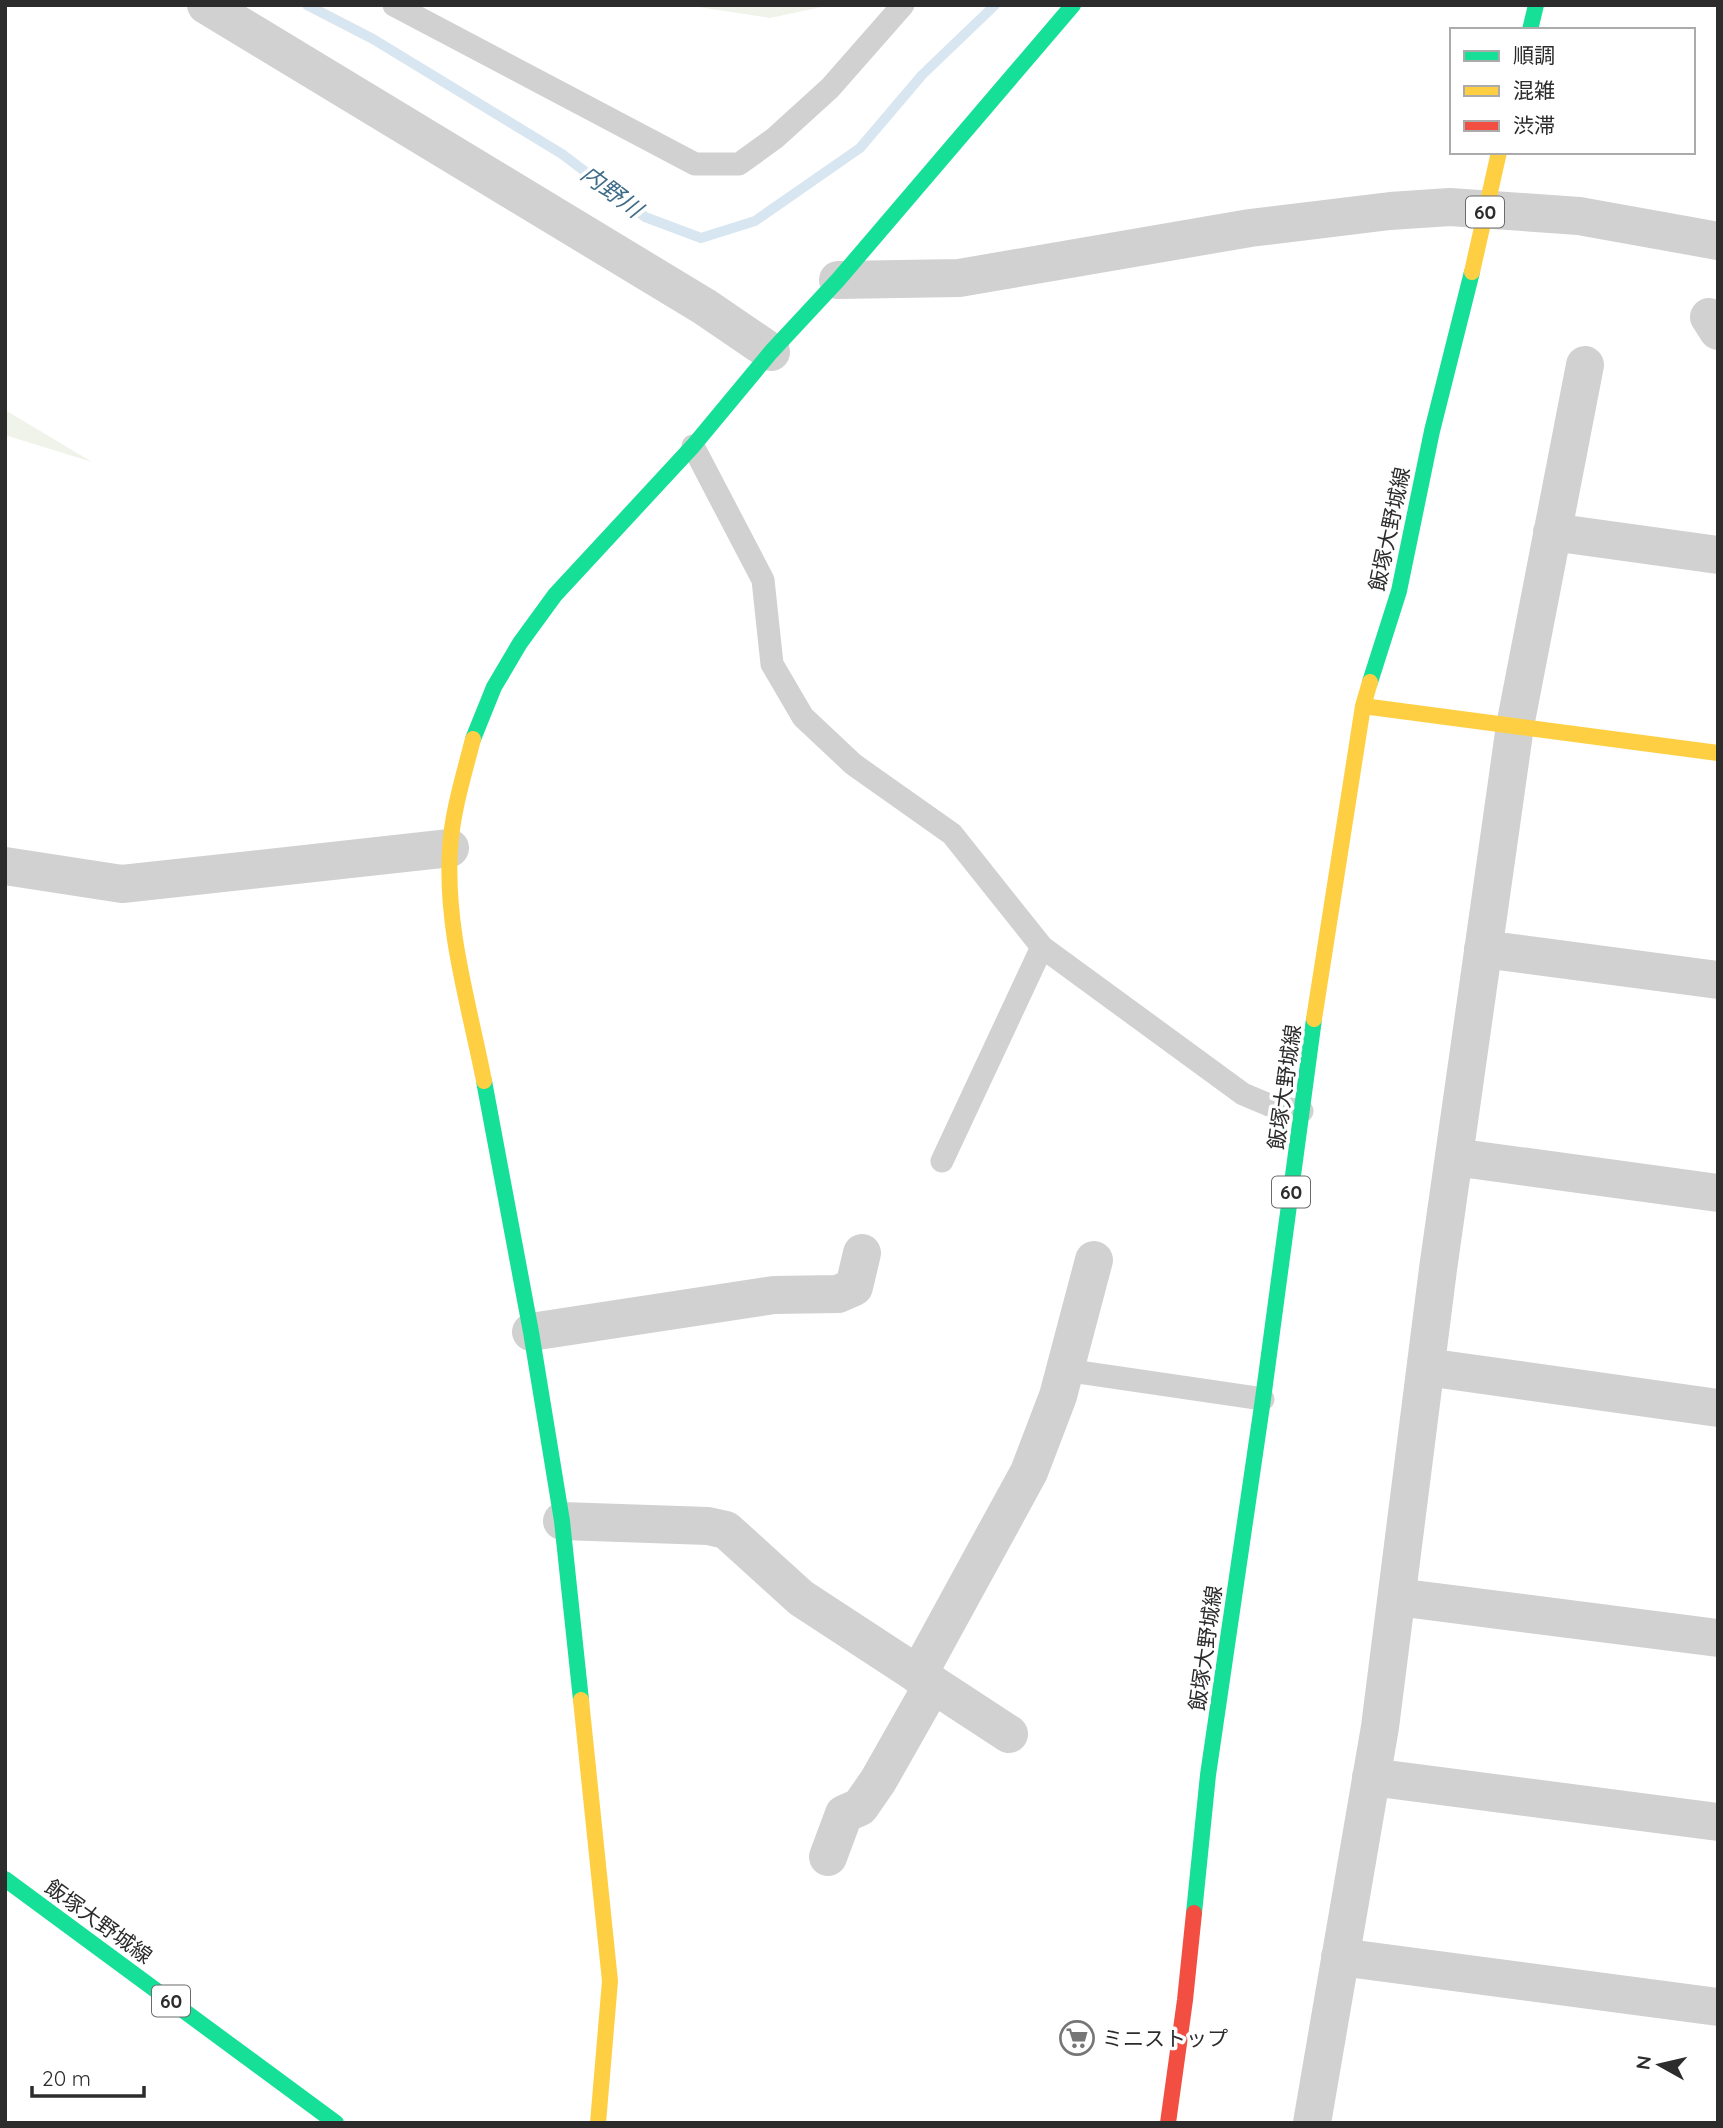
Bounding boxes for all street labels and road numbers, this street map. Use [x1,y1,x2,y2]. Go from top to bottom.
road number: 60 [1466,196,1504,228]
street label: 飯塚大野城線 [1363,465,1415,593]
street label: 飯塚大野城線 [1262,1023,1306,1151]
road number: 60 [1272,1176,1310,1208]
street label: 飯塚大野城線 [1183,1584,1227,1712]
street label: 飯塚大野城線 [40,1873,158,1969]
road number: 60 [152,1985,190,2016]

